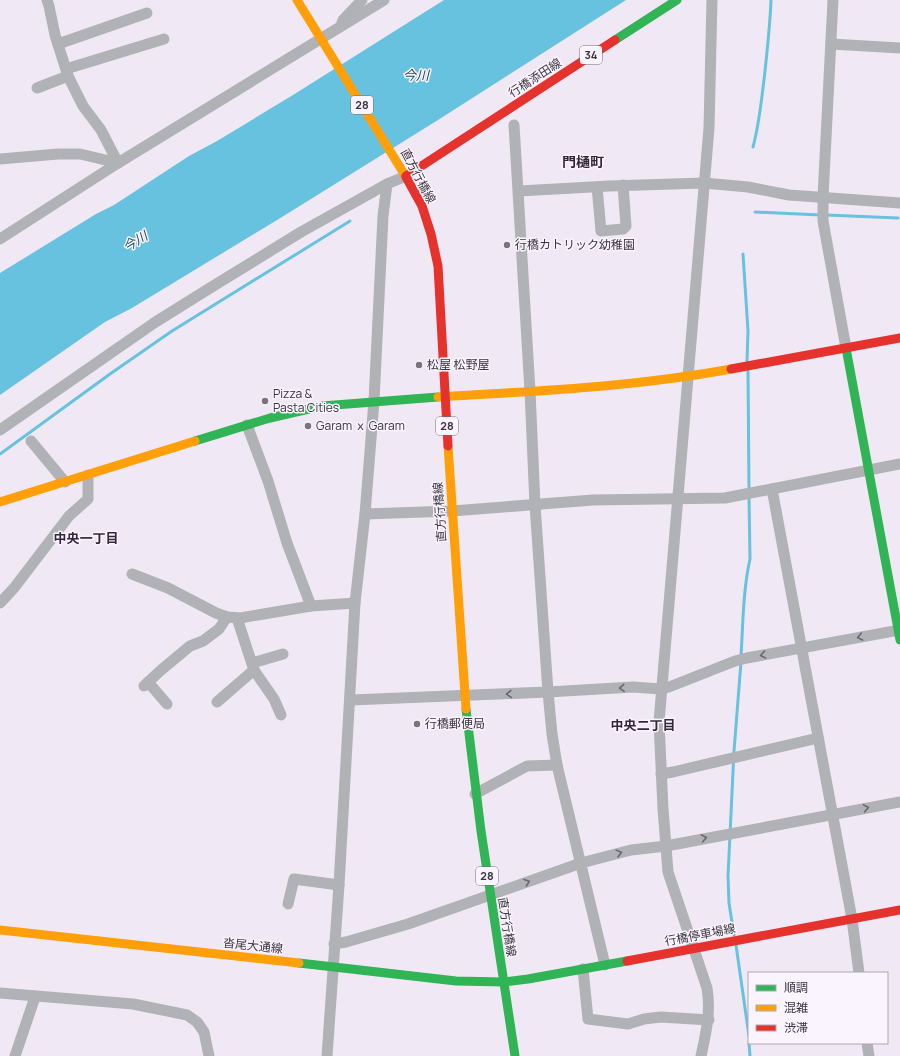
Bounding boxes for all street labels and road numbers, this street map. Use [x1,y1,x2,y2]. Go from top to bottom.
road number: 34 [580,46,602,64]
street label: 行橋添田線 [505,54,565,101]
road number: 28 [351,96,373,114]
street label: 直方行橋線 [397,145,440,206]
road number: 28 [436,417,458,435]
street label: 直方行橋線 [429,482,450,543]
road number: 28 [476,867,498,885]
street label: 直方行橋線 [494,896,521,958]
street label: 行橋停車場線 [663,919,737,950]
street label: 沓尾大通線 [222,934,284,957]

